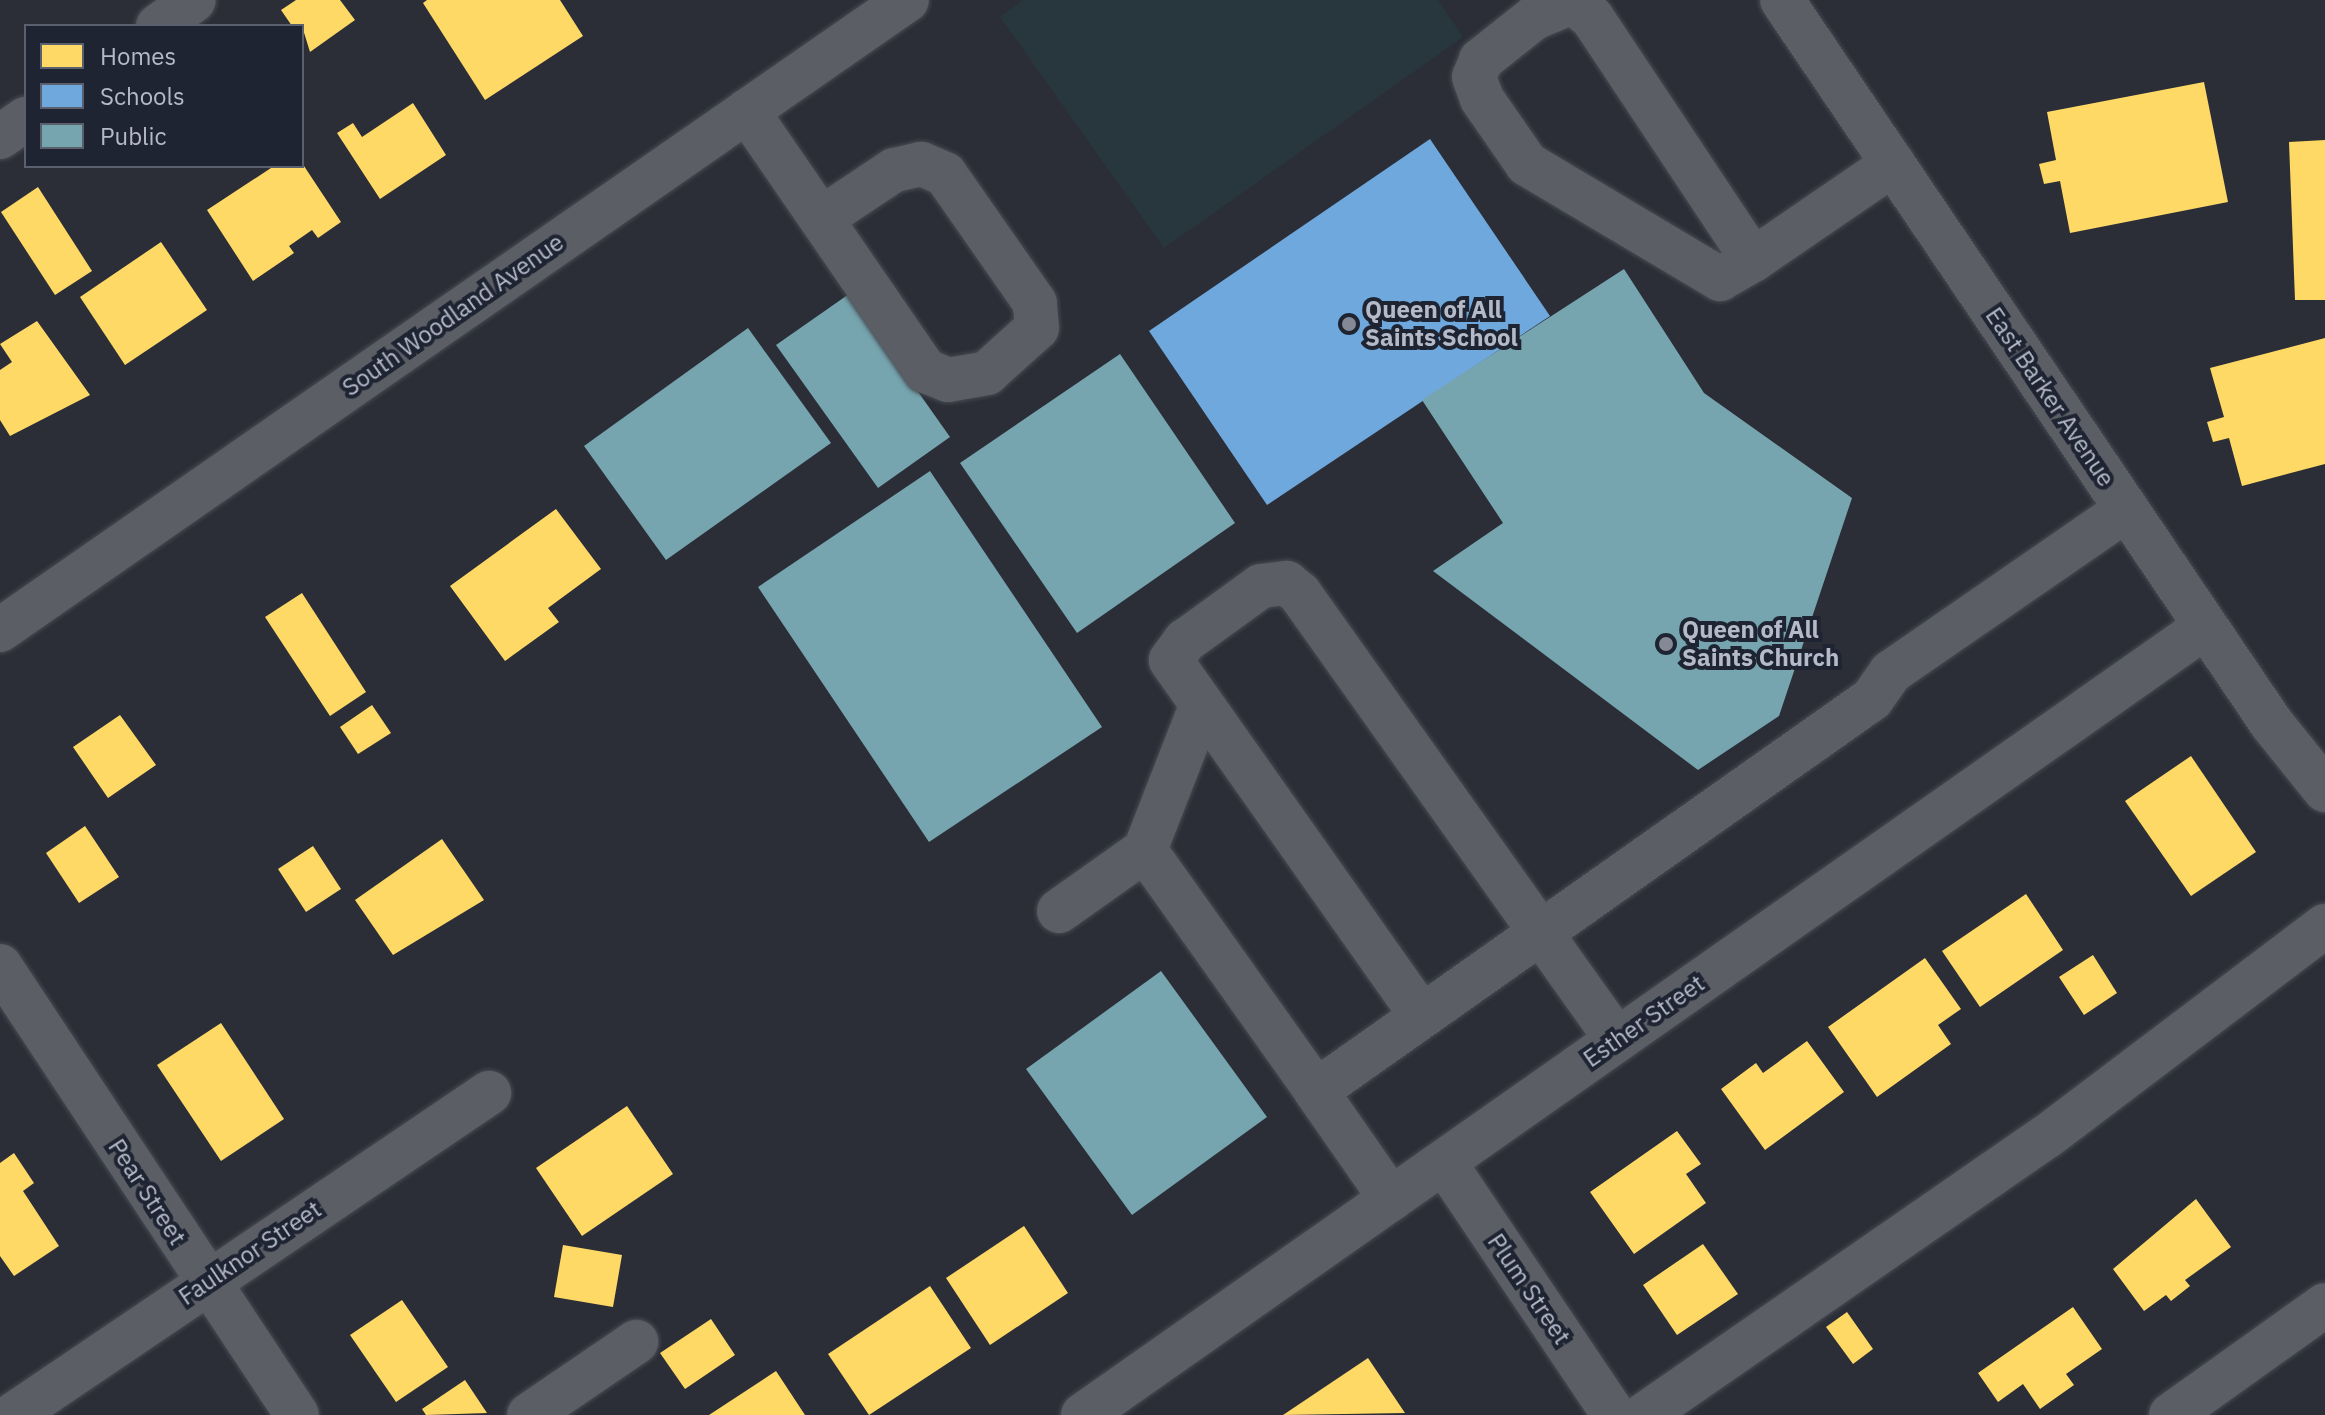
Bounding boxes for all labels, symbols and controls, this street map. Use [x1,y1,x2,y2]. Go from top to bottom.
legend [24,24,304,168]
text: Homes [100,40,176,72]
text: Schools [100,80,185,112]
text: Public [100,120,167,152]
street label: South Woodland Avenue [337,228,569,402]
place label: Queen of All Saints School [1365,296,1518,352]
street label: East Barker Avenue [1979,302,2121,492]
marker: Queen of All Saints School [1340,315,1358,333]
place label: Queen of All Saints Church [1682,616,1839,672]
marker: Queen of All Saints Church [1657,635,1675,653]
street label: Esther Street [1578,969,1710,1073]
street label: Pear Street [102,1134,192,1250]
street label: Faulknor Street [173,1195,327,1311]
street label: Plum Street [1482,1228,1576,1350]

